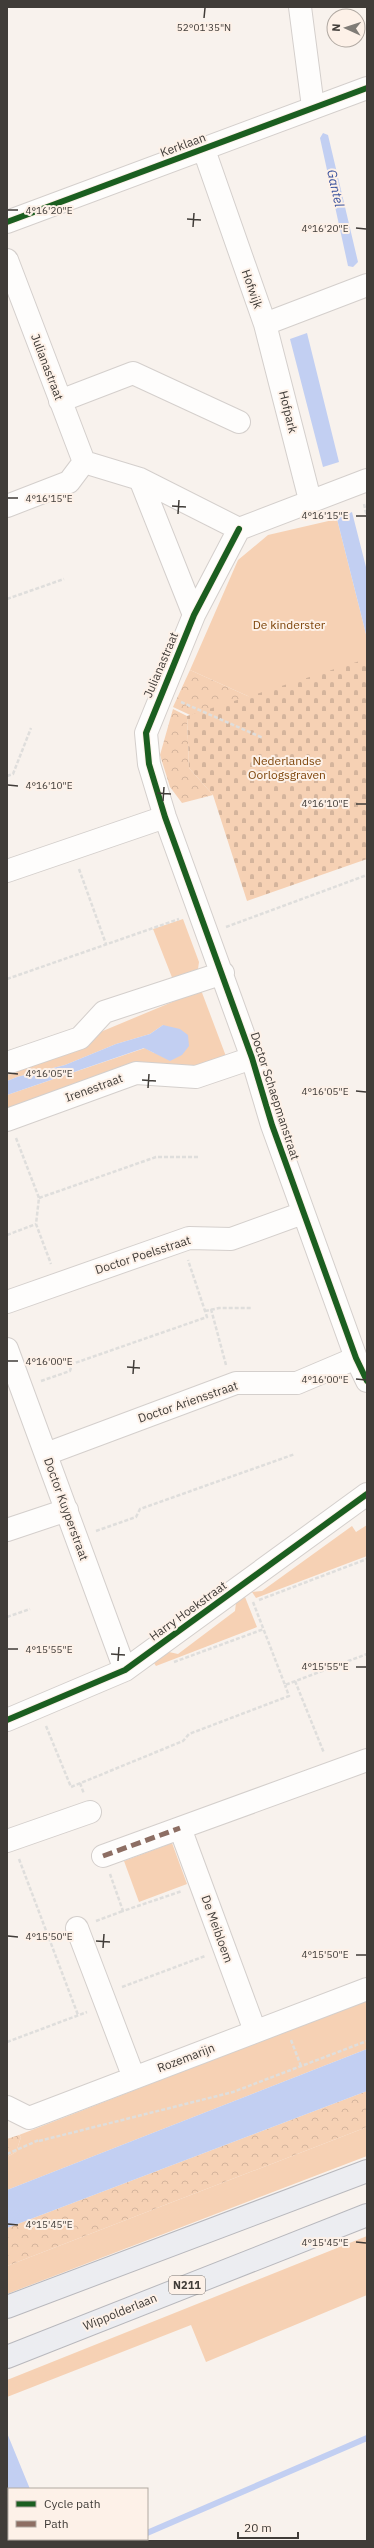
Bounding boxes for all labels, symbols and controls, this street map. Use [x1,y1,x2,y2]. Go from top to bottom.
north arrow [326,8,366,48]
text: 52°01'35"N [177,21,231,34]
text: N [329,23,343,32]
street label: Kerklaan [158,129,208,160]
water label: Gantel [323,168,348,209]
text: 4°16'20"E [25,204,73,217]
text: 4°16'20"E [301,222,349,235]
street label: Hofwijk [239,267,266,311]
street label: Julianastraat [28,331,67,402]
street label: Hofpark [276,389,301,435]
text: 4°16'15"E [25,492,73,505]
text: 4°16'15"E [301,509,349,522]
park label: De kinderster [253,617,326,632]
street label: Julianastraat [140,630,181,700]
park label: Nederlandse Oorlogsgraven [248,753,326,782]
text: 4°16'10"E [25,779,73,792]
text: 4°16'10"E [301,797,349,810]
street label: Doctor Schaepmanstraat [248,1030,303,1162]
text: 4°16'05"E [25,1067,73,1080]
street label: Irenestraat [63,1070,125,1105]
text: 4°16'05"E [301,1085,349,1098]
street label: Doctor Poelsstraat [93,1232,193,1277]
text: 4°16'00"E [25,1355,73,1368]
text: 4°16'00"E [301,1373,349,1386]
street label: Doctor Ariensstraat [136,1377,240,1426]
street label: Doctor Kuyperstraat [41,1455,92,1562]
street label: Harry Hoekstraat [146,1577,229,1644]
text: 4°15'55"E [25,1643,73,1656]
text: 4°15'55"E [301,1660,349,1673]
street label: De Meibloem [198,1893,237,1965]
text: 4°15'50"E [25,1930,73,1943]
text: 4°15'50"E [301,1948,349,1961]
street label: Rozemarijn [155,2040,217,2075]
text: 4°15'45"E [25,2218,73,2231]
text: 4°15'45"E [301,2236,349,2249]
road number: N211 [169,2276,205,2294]
street label: Wippolderlaan [81,2290,159,2333]
legend [8,2488,148,2540]
text: Cycle path [44,2496,101,2511]
scale bar [238,2514,298,2540]
text: Path [44,2516,69,2531]
text: 20 m [244,2520,272,2535]

